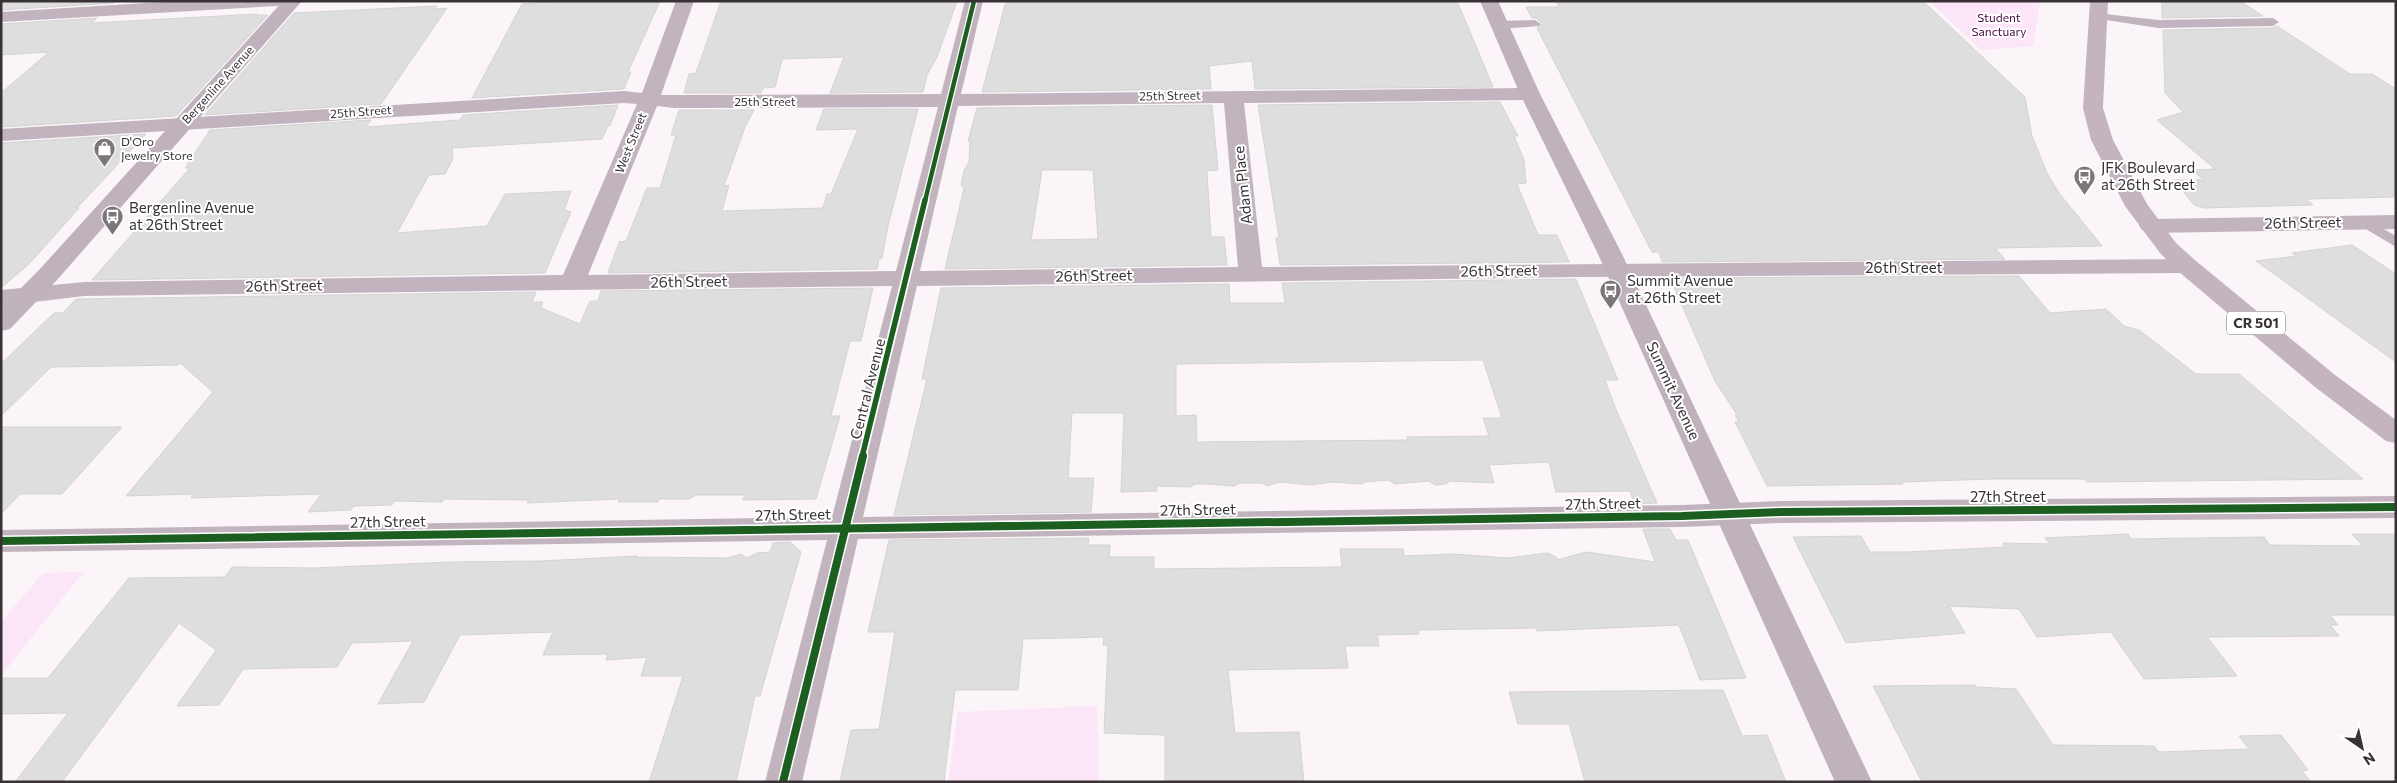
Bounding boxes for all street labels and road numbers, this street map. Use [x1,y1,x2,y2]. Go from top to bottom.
street label: Bergenline Avenue [179,42,256,126]
street label: 25th Street [1139,87,1201,103]
street label: 25th Street [734,94,796,108]
street label: 25th Street [330,102,392,120]
street label: West Street [612,110,649,175]
street label: Adam Place [1229,145,1255,225]
street label: 26th Street [2264,212,2342,232]
street label: 26th Street [1865,258,1943,276]
street label: 26th Street [1460,260,1538,280]
street label: 26th Street [1055,265,1133,285]
street label: 26th Street [650,271,728,291]
street label: 26th Street [245,275,323,295]
road number: CR 501 [2227,312,2285,334]
street label: Central Avenue [846,336,888,441]
street label: Summit Avenue [1643,339,1705,443]
street label: 27th Street [1970,487,2046,505]
street label: 27th Street [1565,493,1641,513]
street label: 27th Street [1160,499,1236,519]
street label: 27th Street [755,504,831,524]
street label: 27th Street [350,511,426,531]

